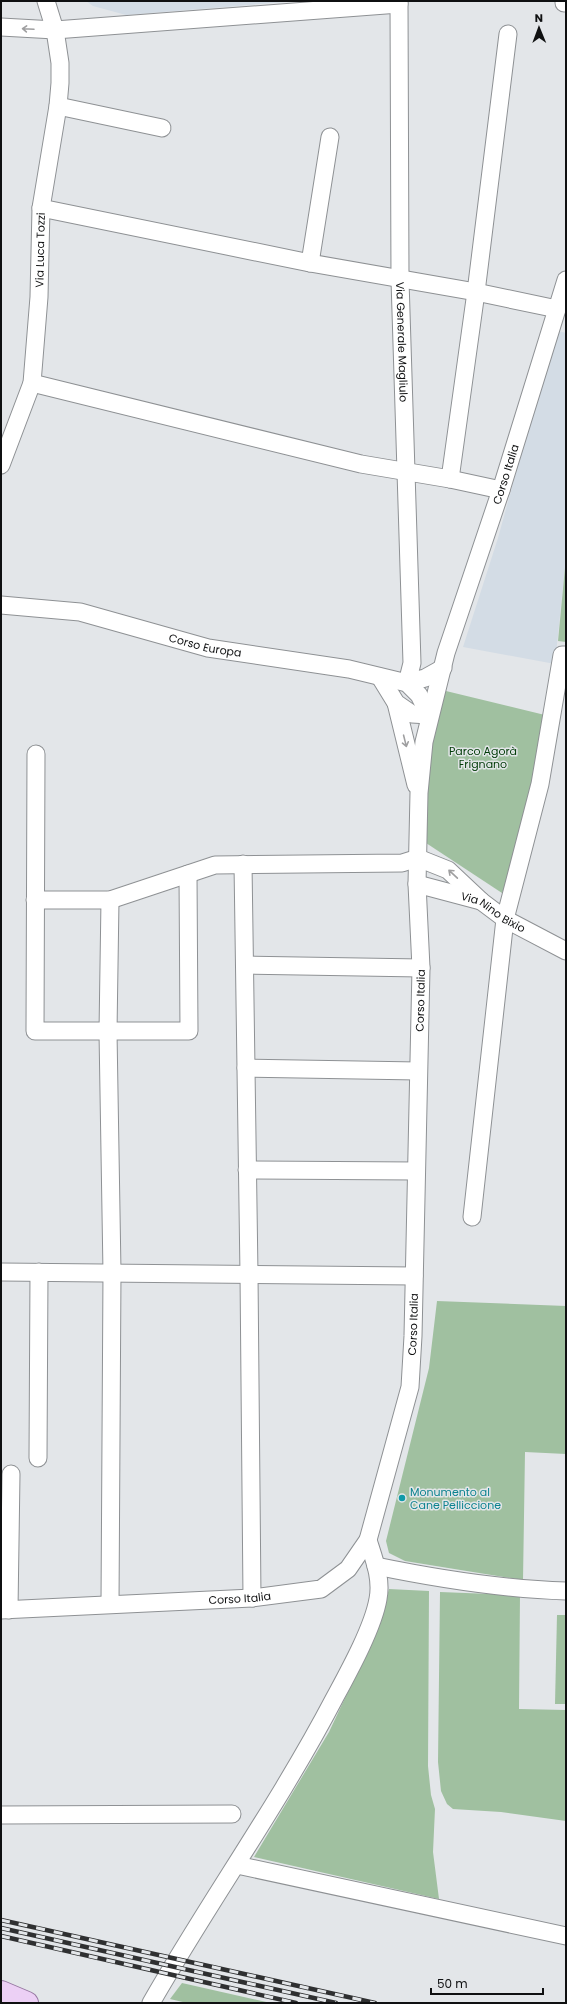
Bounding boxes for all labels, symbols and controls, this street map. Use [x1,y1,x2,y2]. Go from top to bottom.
north arrow [519,8,559,48]
text: N [535,10,543,26]
one-way arrow [22,25,35,32]
street label: Via Luca Tozzi [31,212,49,288]
street label: Via Generale Magliulo [392,282,412,402]
street label: Corso Italia [489,442,523,507]
street label: Corso Europa [167,629,243,661]
one-way arrow [401,735,409,748]
park label: Parco Agorà Frignano [449,743,517,772]
one-way arrow [448,870,458,879]
street label: Via Nino Bixio [459,888,528,936]
street label: Corso Italia [412,969,429,1032]
street label: Corso Italia [404,1293,422,1356]
place label: Monumento al Cane Pelliccione [410,1484,501,1513]
marker: Monumento al Cane Pelliccione [397,1493,407,1503]
street label: Corso Italia [208,1588,272,1608]
scale bar [431,1970,543,1996]
text: 50 m [437,1975,468,1992]

